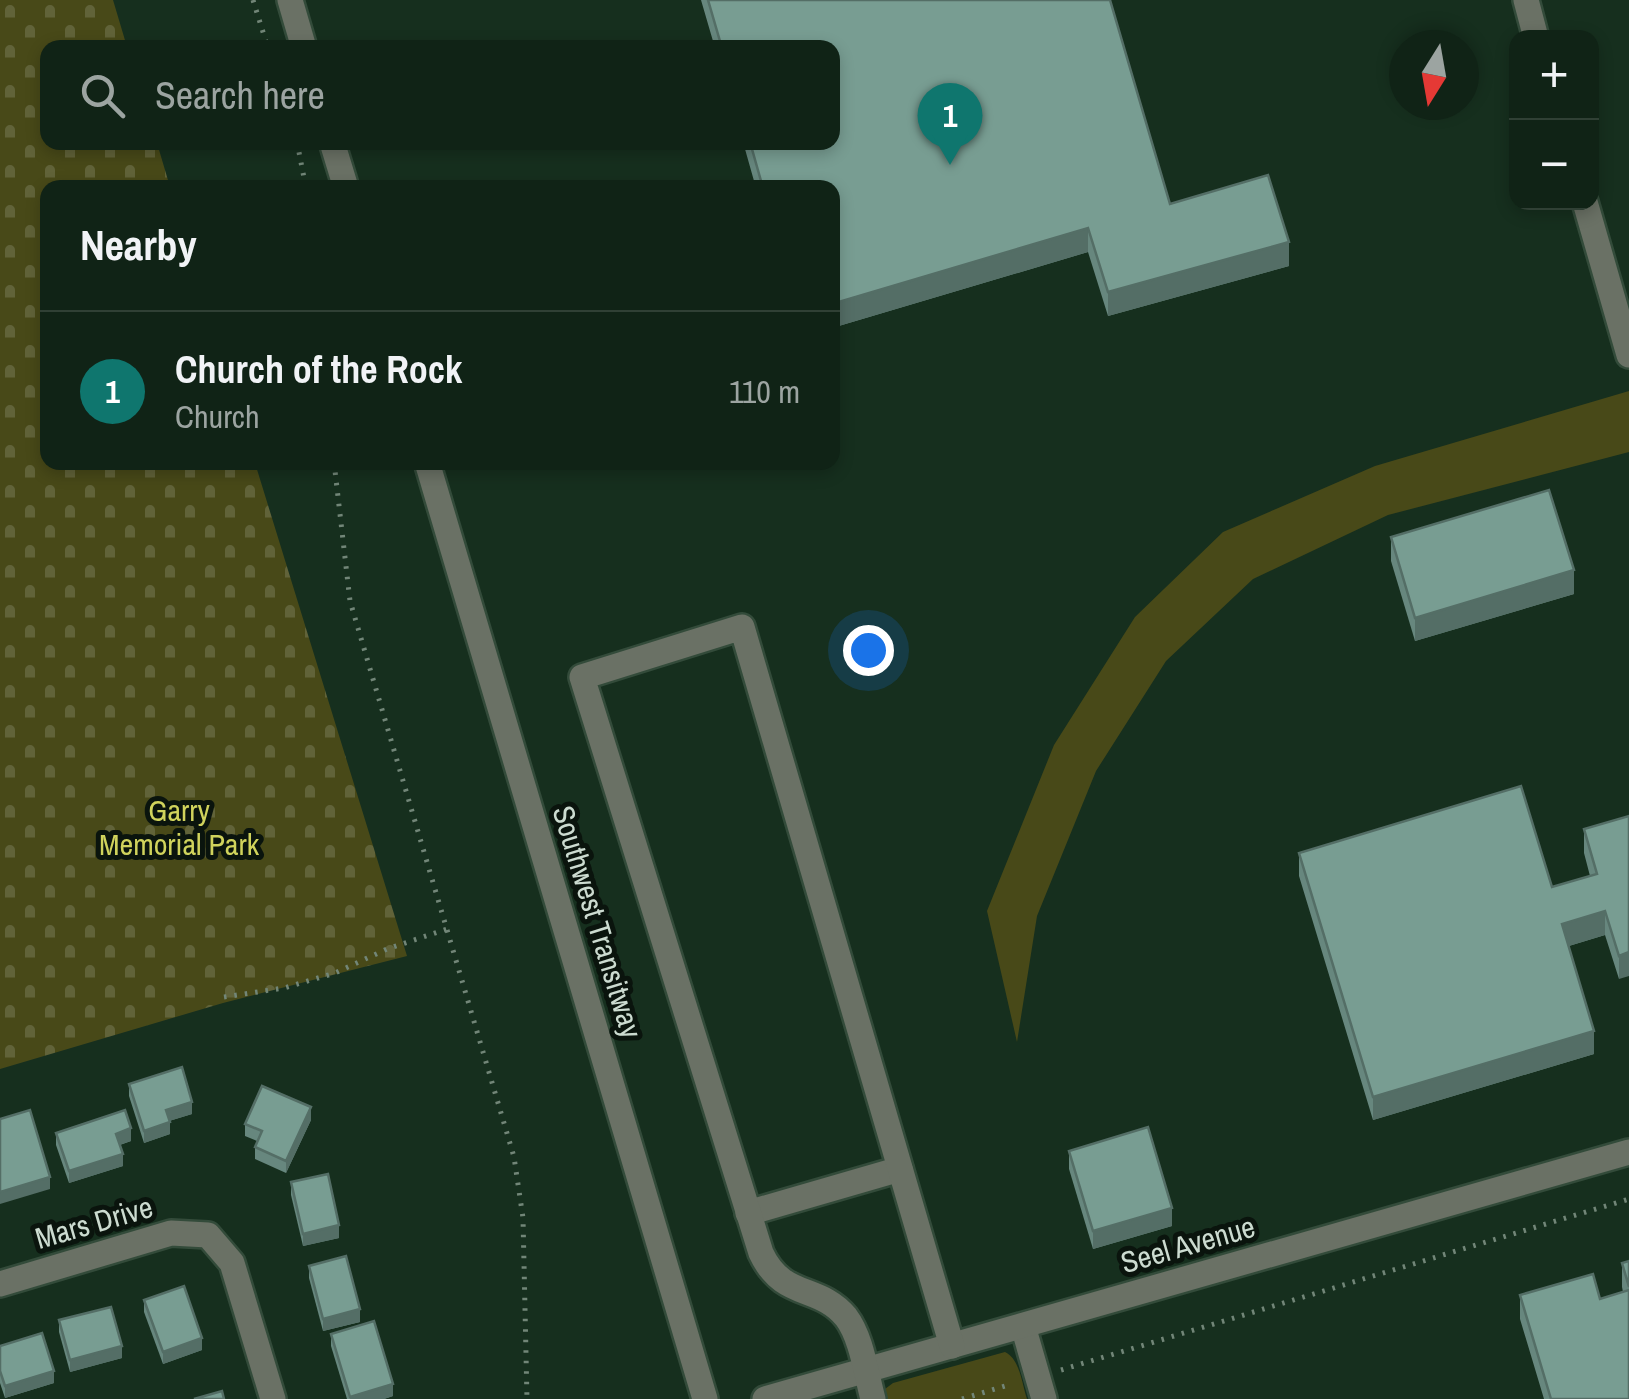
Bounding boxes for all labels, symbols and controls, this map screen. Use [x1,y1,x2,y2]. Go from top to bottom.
north arrow [1389,30,1479,120]
map controls [1509,30,1599,210]
button: + [1509,30,1599,120]
search box [40,40,840,150]
icon: search [75,68,130,123]
text: Search here [155,70,325,121]
pin: 1 [918,82,982,165]
button: − [1509,120,1599,210]
text: Nearby [80,217,197,273]
text: Church of the Rock [175,344,462,395]
text: 1 [105,370,120,413]
text: 110 m [729,370,800,413]
text: Church [175,395,260,438]
your location [843,625,894,676]
park label: Garry Memorial Park [99,790,260,864]
street label: Southwest Transitway [544,801,652,1043]
street label: Mars Drive [30,1186,157,1258]
street label: Seel Avenue [1116,1206,1259,1282]

